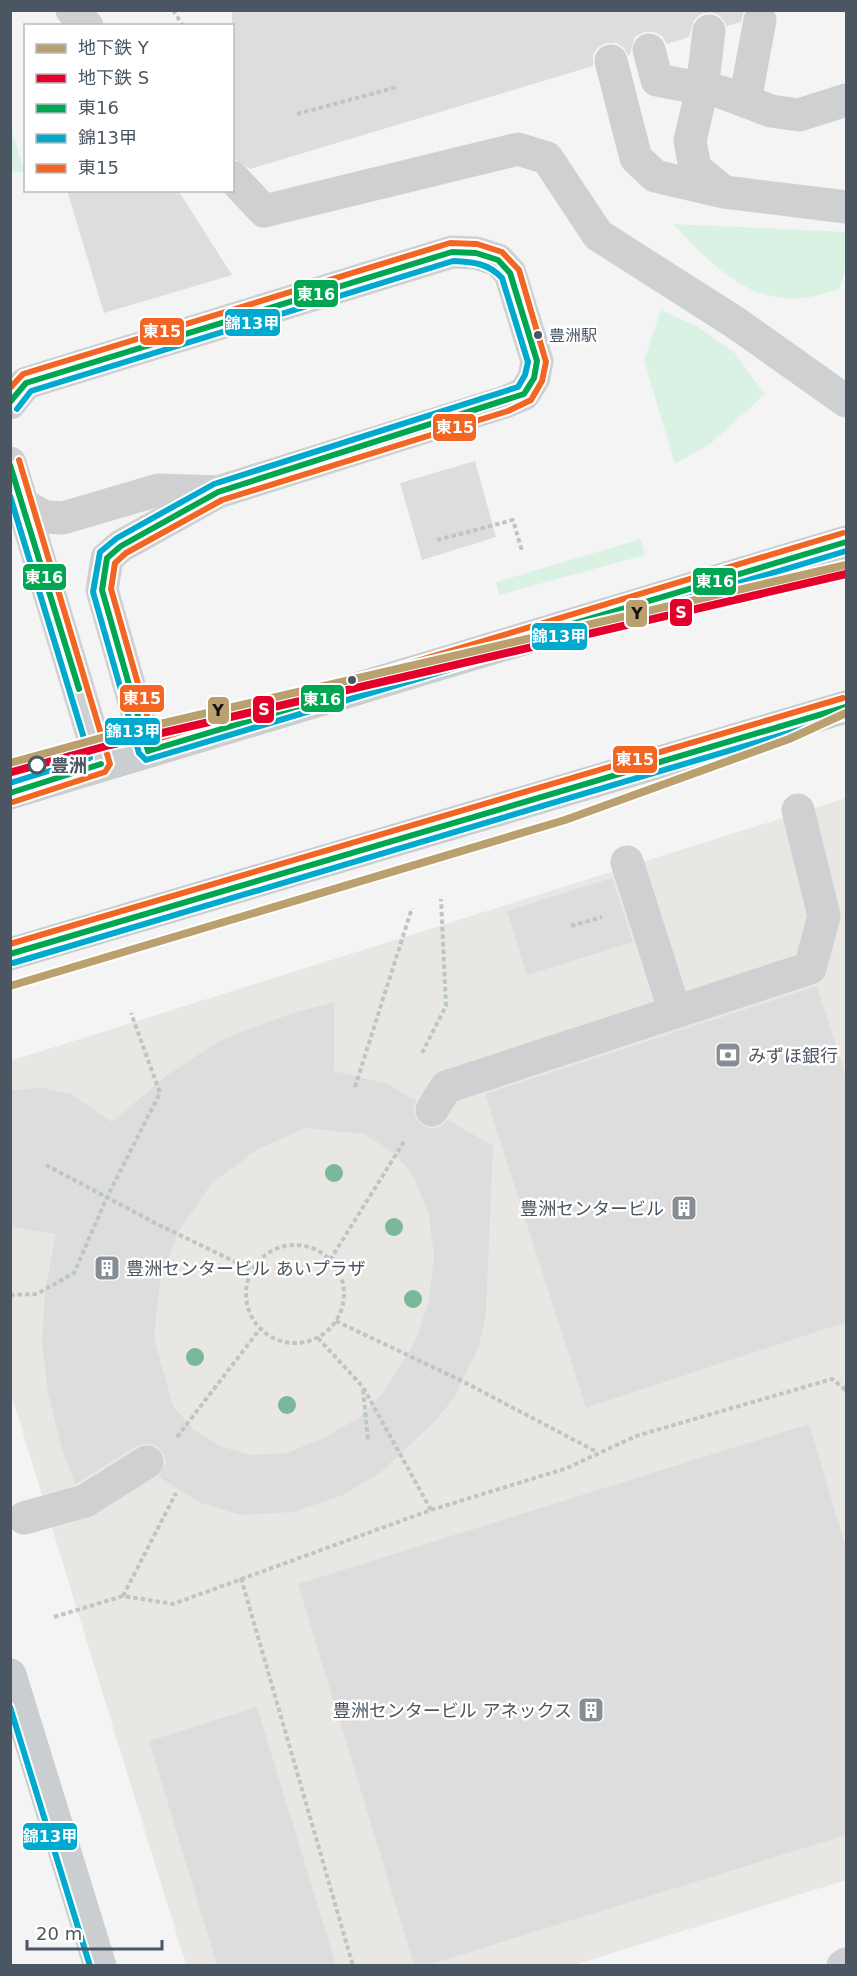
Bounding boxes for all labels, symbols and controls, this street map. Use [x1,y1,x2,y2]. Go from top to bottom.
legend [24,24,234,192]
text: 地下鉄 Y [78,37,150,58]
text: 地下鉄 S [78,67,149,88]
text: 東16 [78,97,119,118]
text: 錦13甲 [78,127,137,148]
text: 東15 [78,157,119,178]
line badge: 東16 [293,279,339,308]
text: 東16 [297,285,335,304]
line badge: 錦13甲 [224,308,281,337]
text: 錦13甲 [225,314,279,333]
line badge: 東15 [139,317,185,346]
text: 東15 [143,322,181,341]
place label: 豊洲駅 [549,326,597,345]
marker: 豊洲駅 [532,329,544,341]
line badge: 東15 [432,413,477,442]
text: 東15 [436,418,474,437]
line badge: 東16 [22,563,67,591]
line badge: 東16 [692,567,737,596]
text: 東16 [25,568,63,587]
text: 東16 [696,572,734,591]
line badge: S [669,598,693,627]
line badge: Y [625,599,648,628]
text: S [675,603,687,622]
text: Y [630,604,643,623]
line badge: 錦13甲 [531,622,588,651]
text: 錦13甲 [532,627,586,646]
unlabelled marker [346,674,358,686]
line badge: 東15 [119,684,165,713]
line badge: 東16 [300,684,345,713]
text: 東15 [123,689,161,708]
text: 東16 [303,690,341,709]
line badge: S [252,695,275,724]
line badge: Y [207,696,230,725]
text: S [258,700,270,719]
text: Y [211,701,224,720]
line badge: 錦13甲 [104,717,161,746]
text: 錦13甲 [106,722,160,741]
line badge: 東15 [612,745,658,774]
text: 東15 [616,750,654,769]
place label: 豊洲 [51,755,87,776]
marker: 豊洲 [28,756,46,774]
bank icon: みずほ銀行 [713,1040,743,1070]
place label: みずほ銀行 [748,1045,838,1066]
building icon: 豊洲センタービル [669,1193,699,1223]
place label: 豊洲センタービル [520,1198,664,1219]
building icon: 豊洲センタービル あいプラザ [92,1253,122,1283]
place label: 豊洲センタービル あいプラザ [126,1258,366,1279]
building icon: 豊洲センタービル アネックス [576,1695,606,1725]
place label: 豊洲センタービル アネックス [333,1700,572,1721]
line badge: 錦13甲 [22,1822,78,1851]
text: 錦13甲 [23,1827,77,1846]
scale bar [27,1913,162,1951]
text: 20 m [36,1923,82,1944]

